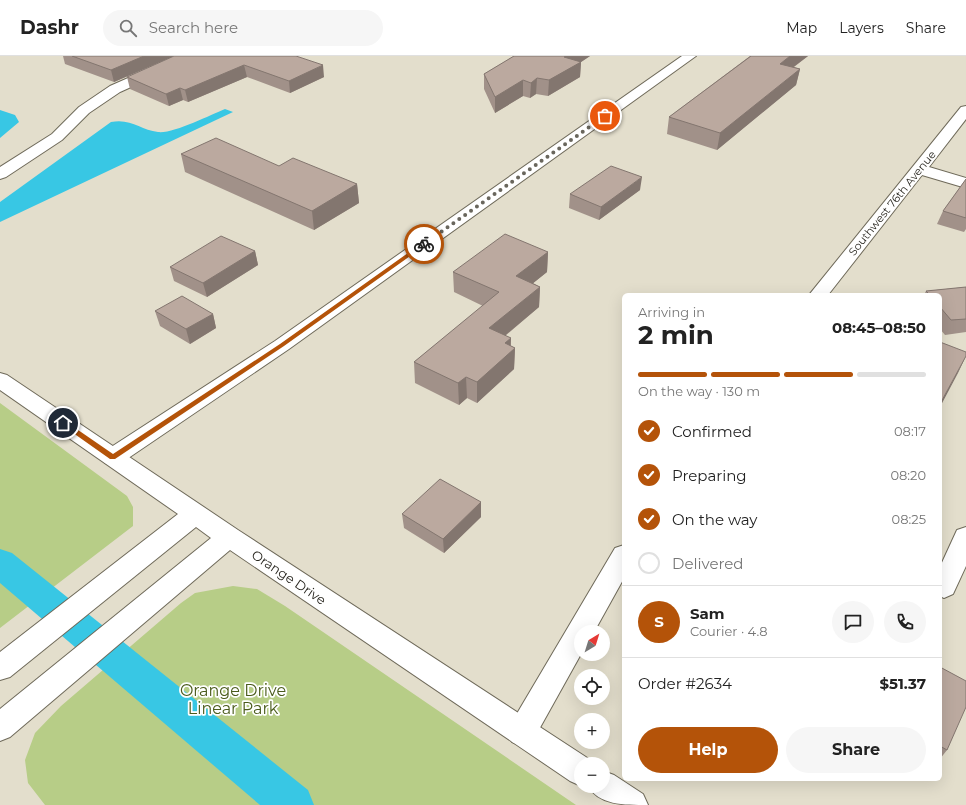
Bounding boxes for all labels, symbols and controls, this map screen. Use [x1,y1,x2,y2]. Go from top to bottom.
search box [103,10,383,46]
text: Dashr [20,16,79,39]
icon: search [117,17,139,39]
text: Search here [149,18,238,37]
text: Map [786,19,817,37]
text: Layers [839,19,884,37]
text: Share [906,19,946,37]
pin [588,99,622,133]
icon: bag [594,105,616,127]
street label: Southwest 76th Avenue [845,147,939,258]
courier [404,224,444,264]
icon: bike [413,233,435,255]
text: Arriving in [638,304,705,320]
text: 08:45–08:50 [832,318,926,337]
text: 2 min [638,319,714,351]
text: On the way · 130 m [638,383,760,399]
pin [46,406,80,440]
icon: home [52,412,74,434]
icon: check [638,420,660,442]
text: Confirmed [672,422,752,441]
text: 08:17 [894,423,926,439]
icon: check [638,464,660,486]
text: Preparing [672,466,747,485]
text: 08:20 [890,467,926,483]
icon: check [638,508,660,530]
text: On the way [672,510,757,529]
text: 08:25 [892,511,926,527]
street label: Orange Drive [249,546,329,608]
text: Delivered [672,554,744,573]
button: chat [832,601,874,643]
button: phone [884,601,926,643]
text: Sam [690,604,725,623]
text: S [654,612,664,631]
text: Courier · 4.8 [690,623,768,639]
north arrow [574,625,610,661]
map controls [574,625,610,793]
button: locate [574,669,610,705]
text: Order #2634 [638,674,732,693]
text: $51.37 [879,674,926,693]
park label: Orange Drive Linear Park [180,681,286,718]
button: + [574,713,610,749]
button: Help [638,727,778,773]
button: Share [786,727,926,773]
button: − [574,757,610,793]

